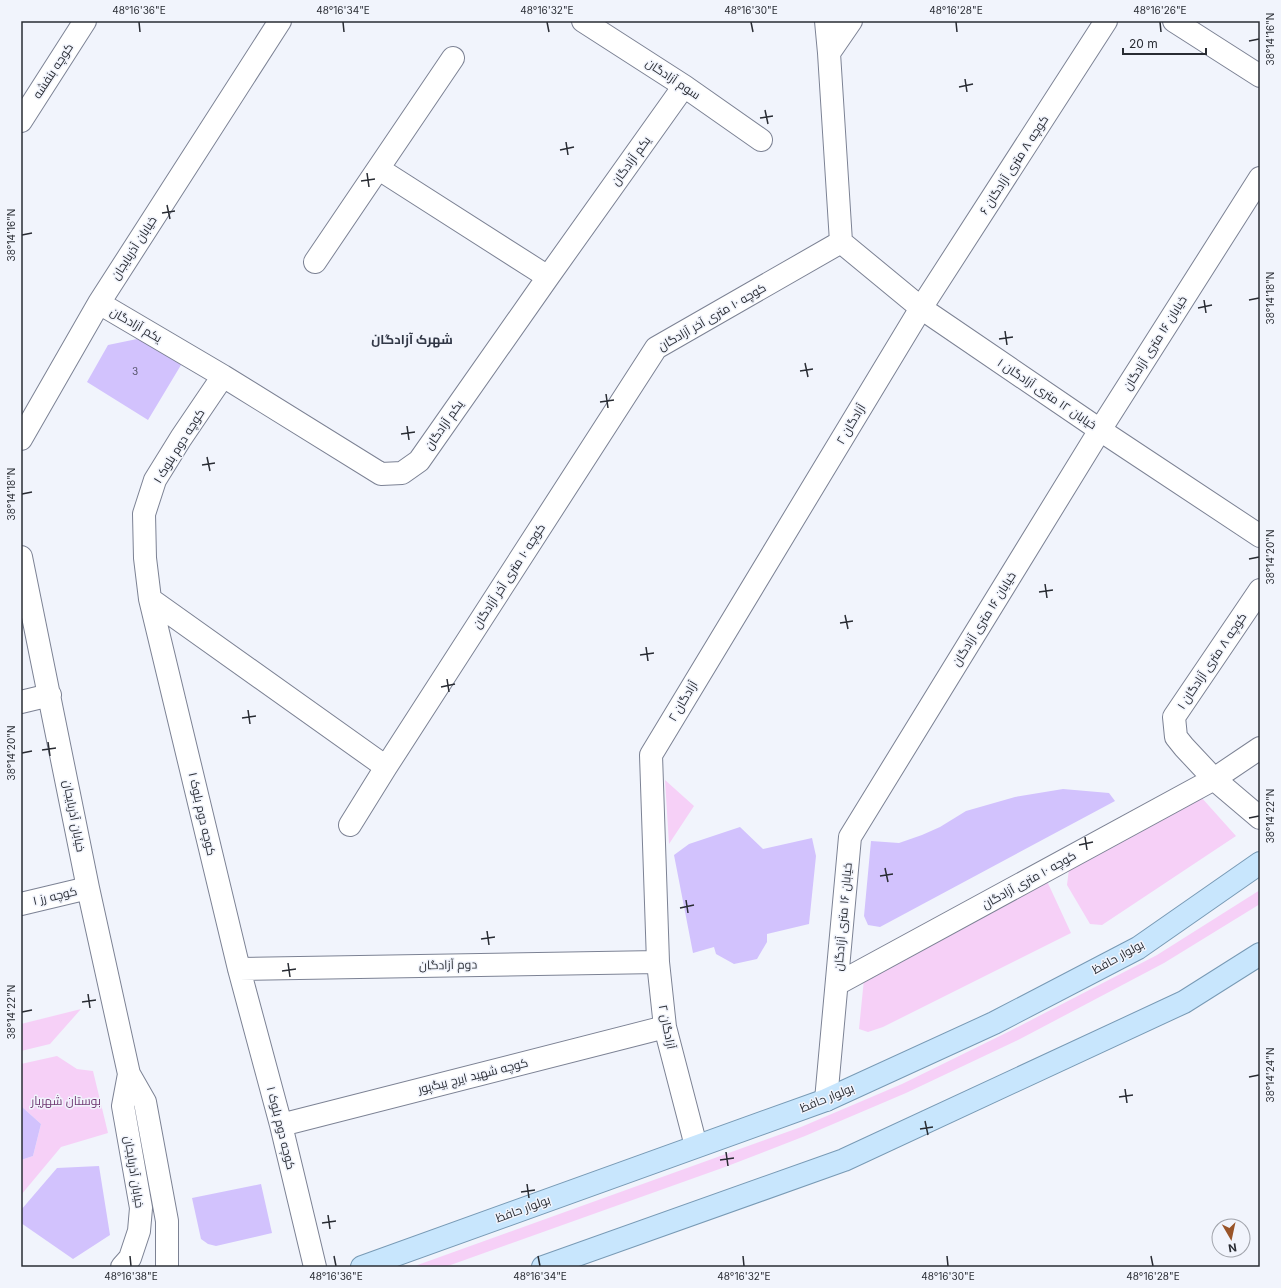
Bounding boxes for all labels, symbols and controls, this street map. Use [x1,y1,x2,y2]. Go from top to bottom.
text: 48°16'36"E [112,4,166,16]
text: 48°16'34"E [316,4,370,16]
text: 48°16'32"E [520,4,574,16]
text: 48°16'30"E [724,4,778,16]
text: 48°16'28"E [929,4,983,16]
text: 48°16'26"E [1133,4,1187,16]
text: 38°14'16"N [1264,13,1276,65]
scale bar [1123,30,1206,56]
text: 20 m [1129,36,1158,51]
street label: کوچه بنفشه [29,40,78,102]
street label: سوم آزادگان [642,55,704,103]
street label: کوچه ۸ متری آزادگان ۶ [976,112,1053,218]
street label: یکم آزادگان [608,132,655,189]
text: 38°14'16"N [5,209,17,261]
street label: خیابان آذربایجان [107,213,160,282]
text: 38°14'18"N [1264,272,1276,324]
street label: کوچه ۱۰ متری آخر آزادگان [655,279,769,355]
street label: خیابان ۱۶ متری آزادگان [1119,293,1190,393]
street label: یکم آزادگان [107,304,166,347]
district label: شهرک آزادگان [371,331,453,348]
street label: خیابان ۱۲ متری آزادگان ۱ [995,355,1100,432]
house number: 3 [132,365,138,377]
street label: یکم آزادگان [421,396,467,453]
street label: آزادگان ۲ [833,400,869,447]
street label: کوچه دوم بلوک ۱ [150,406,209,487]
text: 38°14'18"N [5,468,17,520]
street label: کوچه ۱۰ متری آخر آزادگان [469,520,550,632]
text: 38°14'20"N [1264,530,1276,584]
street label: خیابان ۱۶ متری آزادگان [948,569,1019,669]
street label: کوچه ۸ متری آزادگان ۱ [1174,610,1251,713]
street label: آزادگان ۲ [665,677,701,724]
text: 38°14'20"N [5,726,17,780]
street label: کوچه دوم بلوک ۱ [184,771,219,857]
street label: خیابان آذربایجان [60,779,89,853]
text: 38°14'22"N [1264,789,1276,843]
street label: کوچه ۱۰ متری آزادگان [979,847,1080,913]
street label: خیابان ۱۶ متری آزادگان [830,862,855,972]
street label: کوچه رز ۱ [31,883,79,910]
street label: بولوار حافظ [1089,936,1146,977]
street label: دوم آزادگان [419,956,477,974]
text: 38°14'22"N [5,985,17,1039]
street label: آزادگان ۲ [656,1004,679,1051]
text: 38°14'24"N [1264,1048,1276,1102]
street label: کوچه شهید ایرج بیگ‌پور [415,1055,530,1099]
street label: بولوار حافظ [797,1080,856,1115]
street label: کوچه دوم بلوک ۱ [262,1085,299,1171]
park label: بوستان شهریار [30,1093,101,1108]
street label: خیابان آذربایجان [121,1135,148,1209]
street label: بولوار حافظ [493,1192,552,1225]
north arrow [1211,1218,1251,1258]
text: N [1227,1240,1238,1255]
text: 48°16'38"E [104,1270,158,1282]
text: 48°16'36"E [309,1270,363,1282]
text: 48°16'34"E [513,1270,567,1282]
text: 48°16'32"E [717,1270,771,1282]
text: 48°16'30"E [921,1270,975,1282]
text: 48°16'28"E [1126,1270,1180,1282]

